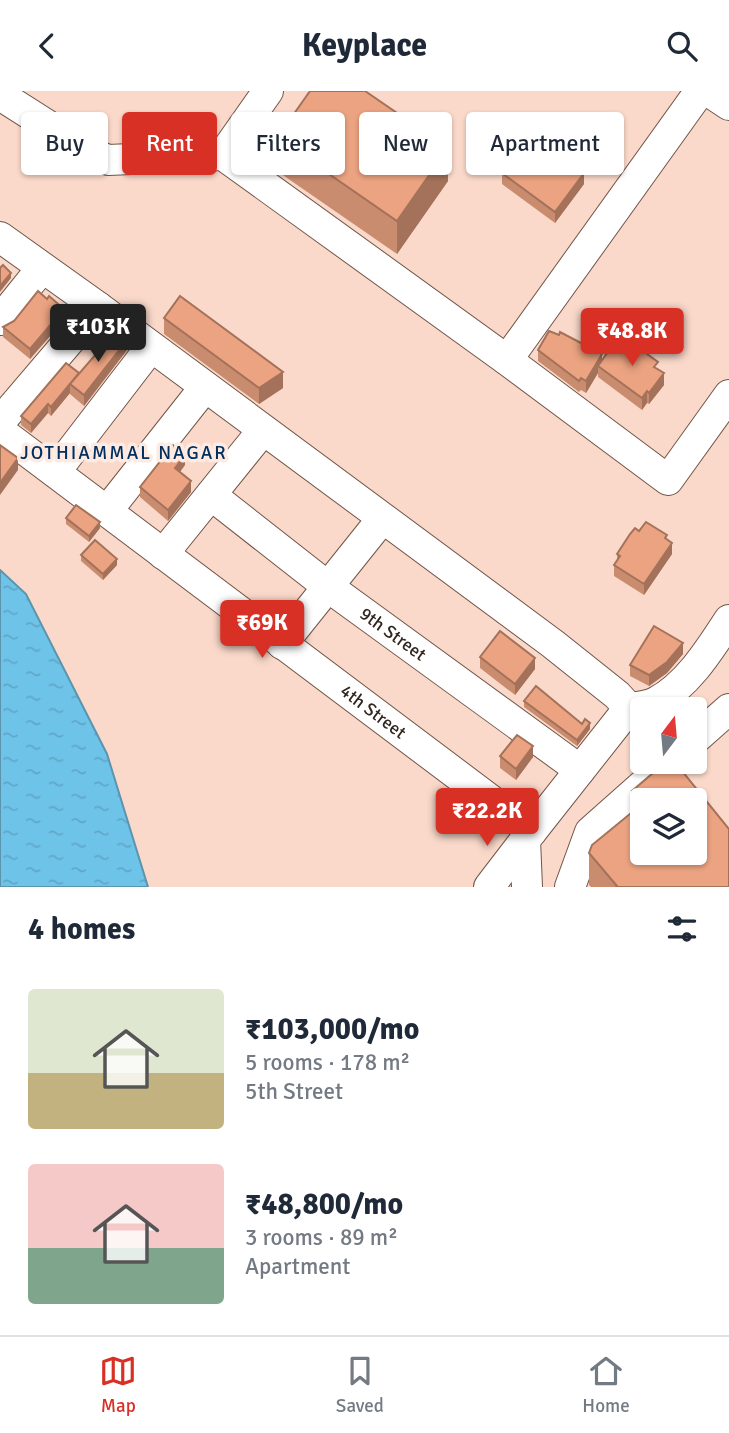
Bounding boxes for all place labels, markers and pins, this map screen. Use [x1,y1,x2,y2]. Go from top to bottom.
pin: ₹103K [49,305,147,364]
pin: ₹48.8K [575,309,689,368]
pin: ₹69K [221,601,303,660]
pin: ₹22.2K [430,789,544,848]

